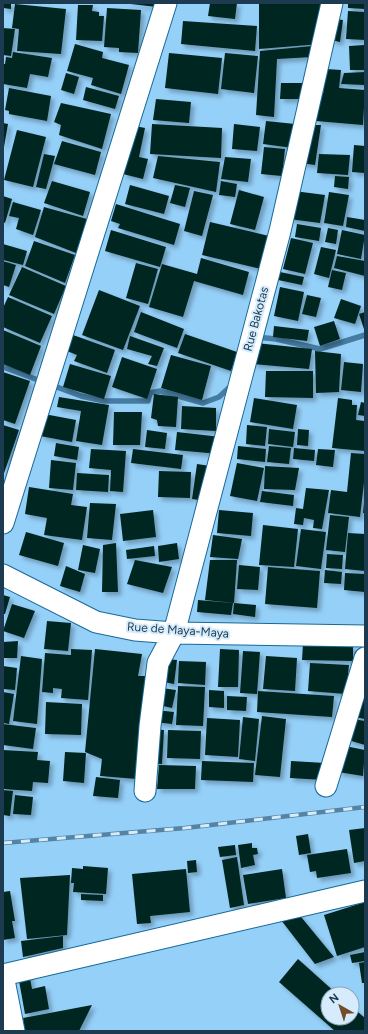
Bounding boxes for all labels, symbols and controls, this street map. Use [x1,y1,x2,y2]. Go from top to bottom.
street label: Rue Bakotas [241,285,271,353]
street label: Rue de Maya-Maya [127,619,229,641]
north arrow [320,986,360,1026]
text: N [327,991,341,1006]

